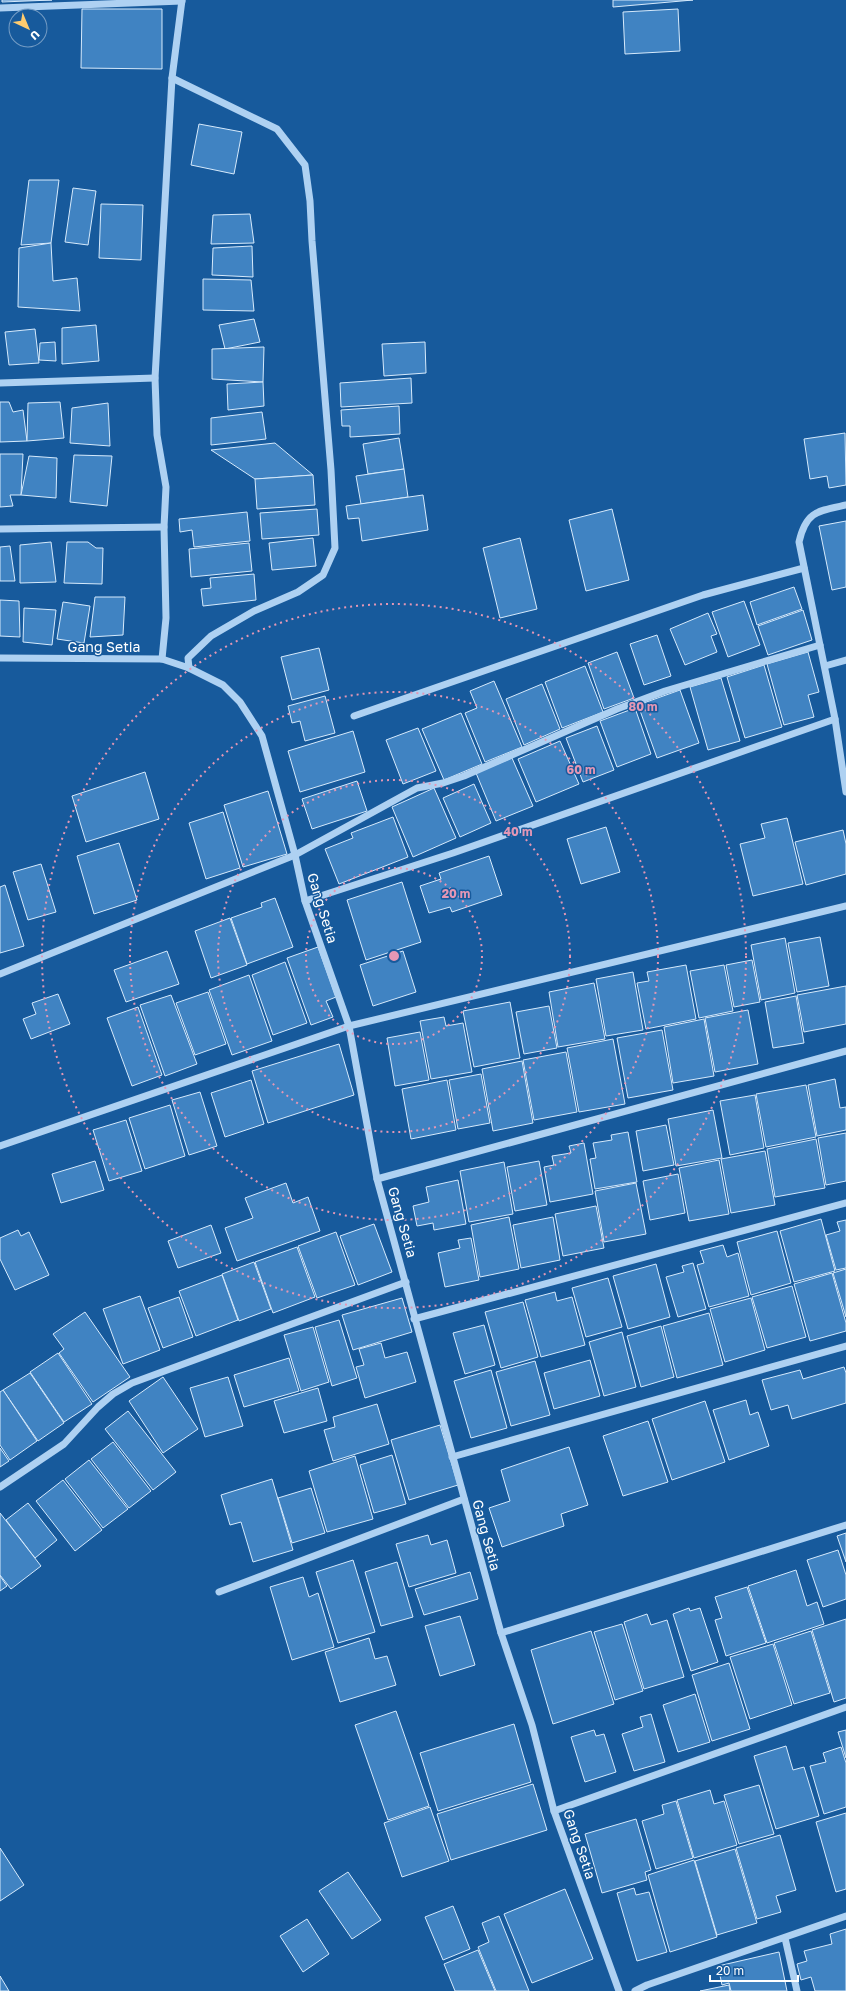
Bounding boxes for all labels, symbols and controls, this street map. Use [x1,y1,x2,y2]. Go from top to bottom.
north arrow [8,8,48,48]
text: U [28,28,43,43]
street label: Gang Setia [68,638,140,655]
text: 80 m [629,699,657,714]
text: 60 m [567,762,595,777]
text: 40 m [504,824,532,839]
street label: Gang Setia [304,871,342,945]
text: 20 m [442,886,470,901]
centre of rings [387,949,401,963]
street label: Gang Setia [385,1185,421,1259]
street label: Gang Setia [469,1498,505,1572]
street label: Gang Setia [560,1807,600,1881]
scale bar [710,1957,798,1983]
text: 20 m [716,1963,744,1978]

